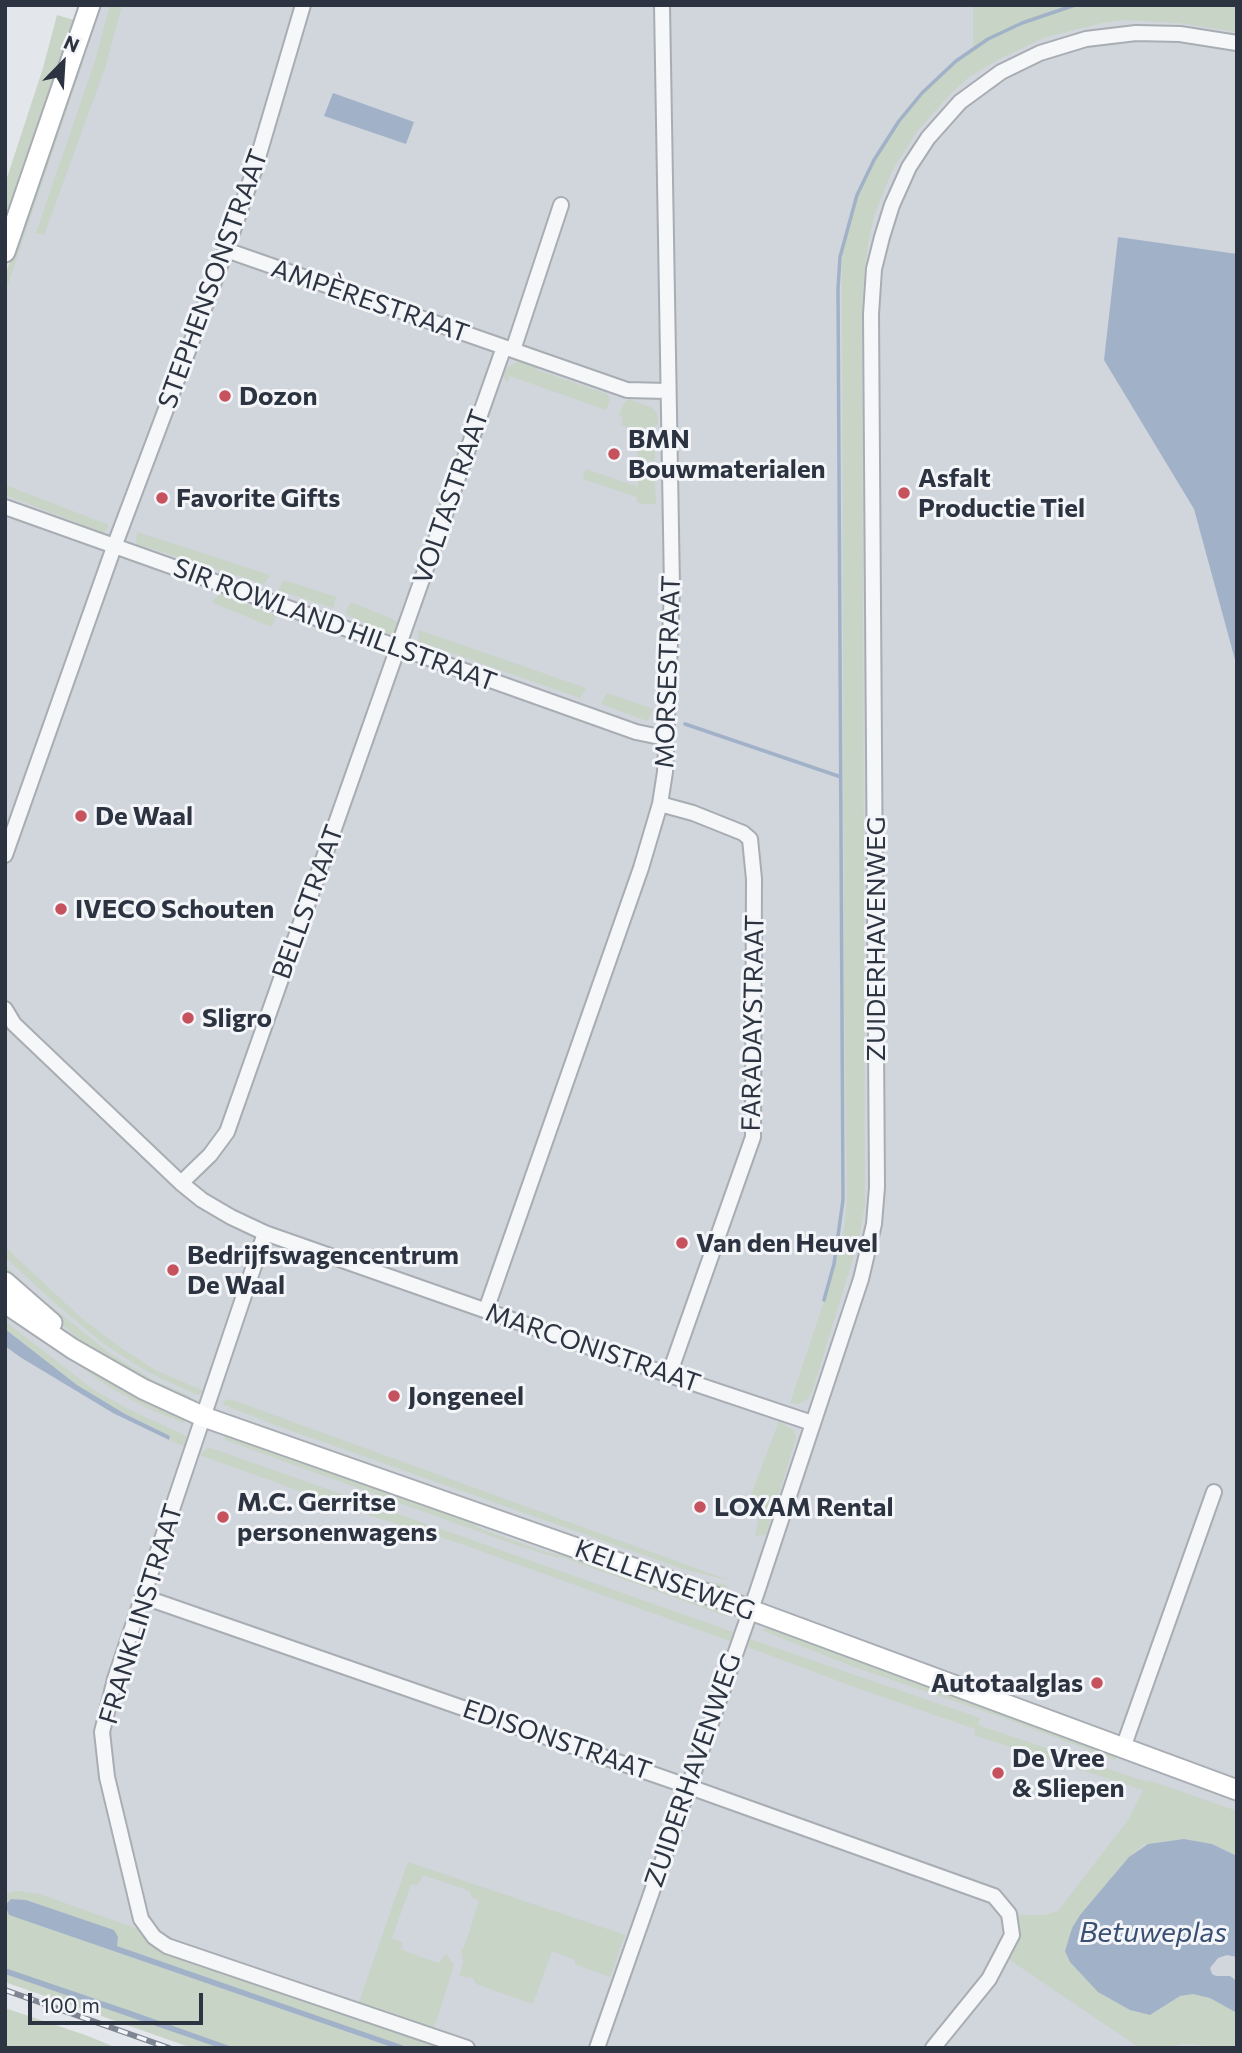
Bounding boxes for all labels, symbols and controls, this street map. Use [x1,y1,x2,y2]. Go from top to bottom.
north arrow [28,28,98,98]
text: N [61,30,83,57]
street label: STEPHENSONSTRAAT [152,145,274,413]
street label: AMPÈRESTRAAT [267,253,473,349]
place label: Dozon [239,380,317,412]
marker: Dozon [217,388,233,404]
street label: VOLTASTRAAT [407,406,495,588]
place label: BMN Bouwmaterialen [628,423,826,485]
marker: BMN Bouwmaterialen [606,446,622,462]
place label: Asfalt Productie Tiel [918,462,1085,524]
place label: Favorite Gifts [176,482,340,514]
marker: Asfalt Productie Tiel [896,485,912,501]
marker: Favorite Gifts [154,490,170,506]
street label: SIR ROWLAND HILLSTRAAT [169,552,501,698]
street label: MORSESTRAAT [649,575,687,769]
place label: De Waal [95,800,193,832]
marker: De Waal [73,808,89,824]
street label: ZUIDERHAVENWEG [860,816,892,1062]
street label: BELLSTRAAT [266,821,350,983]
place label: IVECO Schouten [75,893,274,925]
marker: IVECO Schouten [53,901,69,917]
street label: FARADAYSTRAAT [736,914,770,1132]
place label: Sligro [202,1002,272,1034]
marker: Sligro [180,1010,196,1026]
place label: Van den Heuvel [696,1227,878,1259]
marker: Van den Heuvel [674,1235,690,1251]
place label: Bedrijfswagencentrum De Waal [187,1239,459,1300]
marker: Bedrijfswagencentrum De Waal [165,1262,181,1278]
street label: MARCONISTRAAT [482,1297,704,1399]
place label: Jongeneel [408,1380,524,1412]
marker: Jongeneel [386,1388,402,1404]
place label: M.C. Gerritse personenwagens [237,1486,437,1548]
place label: LOXAM Rental [714,1491,893,1523]
marker: LOXAM Rental [692,1499,708,1515]
street label: FRANKLINSTRAAT [93,1500,189,1728]
marker: M.C. Gerritse personenwagens [215,1509,231,1525]
street label: KELLENSEWEG [571,1533,759,1627]
street label: ZUIDERHAVENWEG [638,1649,748,1891]
place label: Autotaalglas [931,1667,1083,1699]
marker: Autotaalglas [1089,1675,1105,1691]
street label: EDISONSTRAAT [459,1693,655,1787]
place label: De Vree & Sliepen [1012,1742,1125,1803]
marker: De Vree & Sliepen [990,1765,1006,1781]
water label: Betuweplas [1079,1916,1227,1950]
scale bar [32,1980,206,2024]
text: 100 m [41,1992,100,2017]

